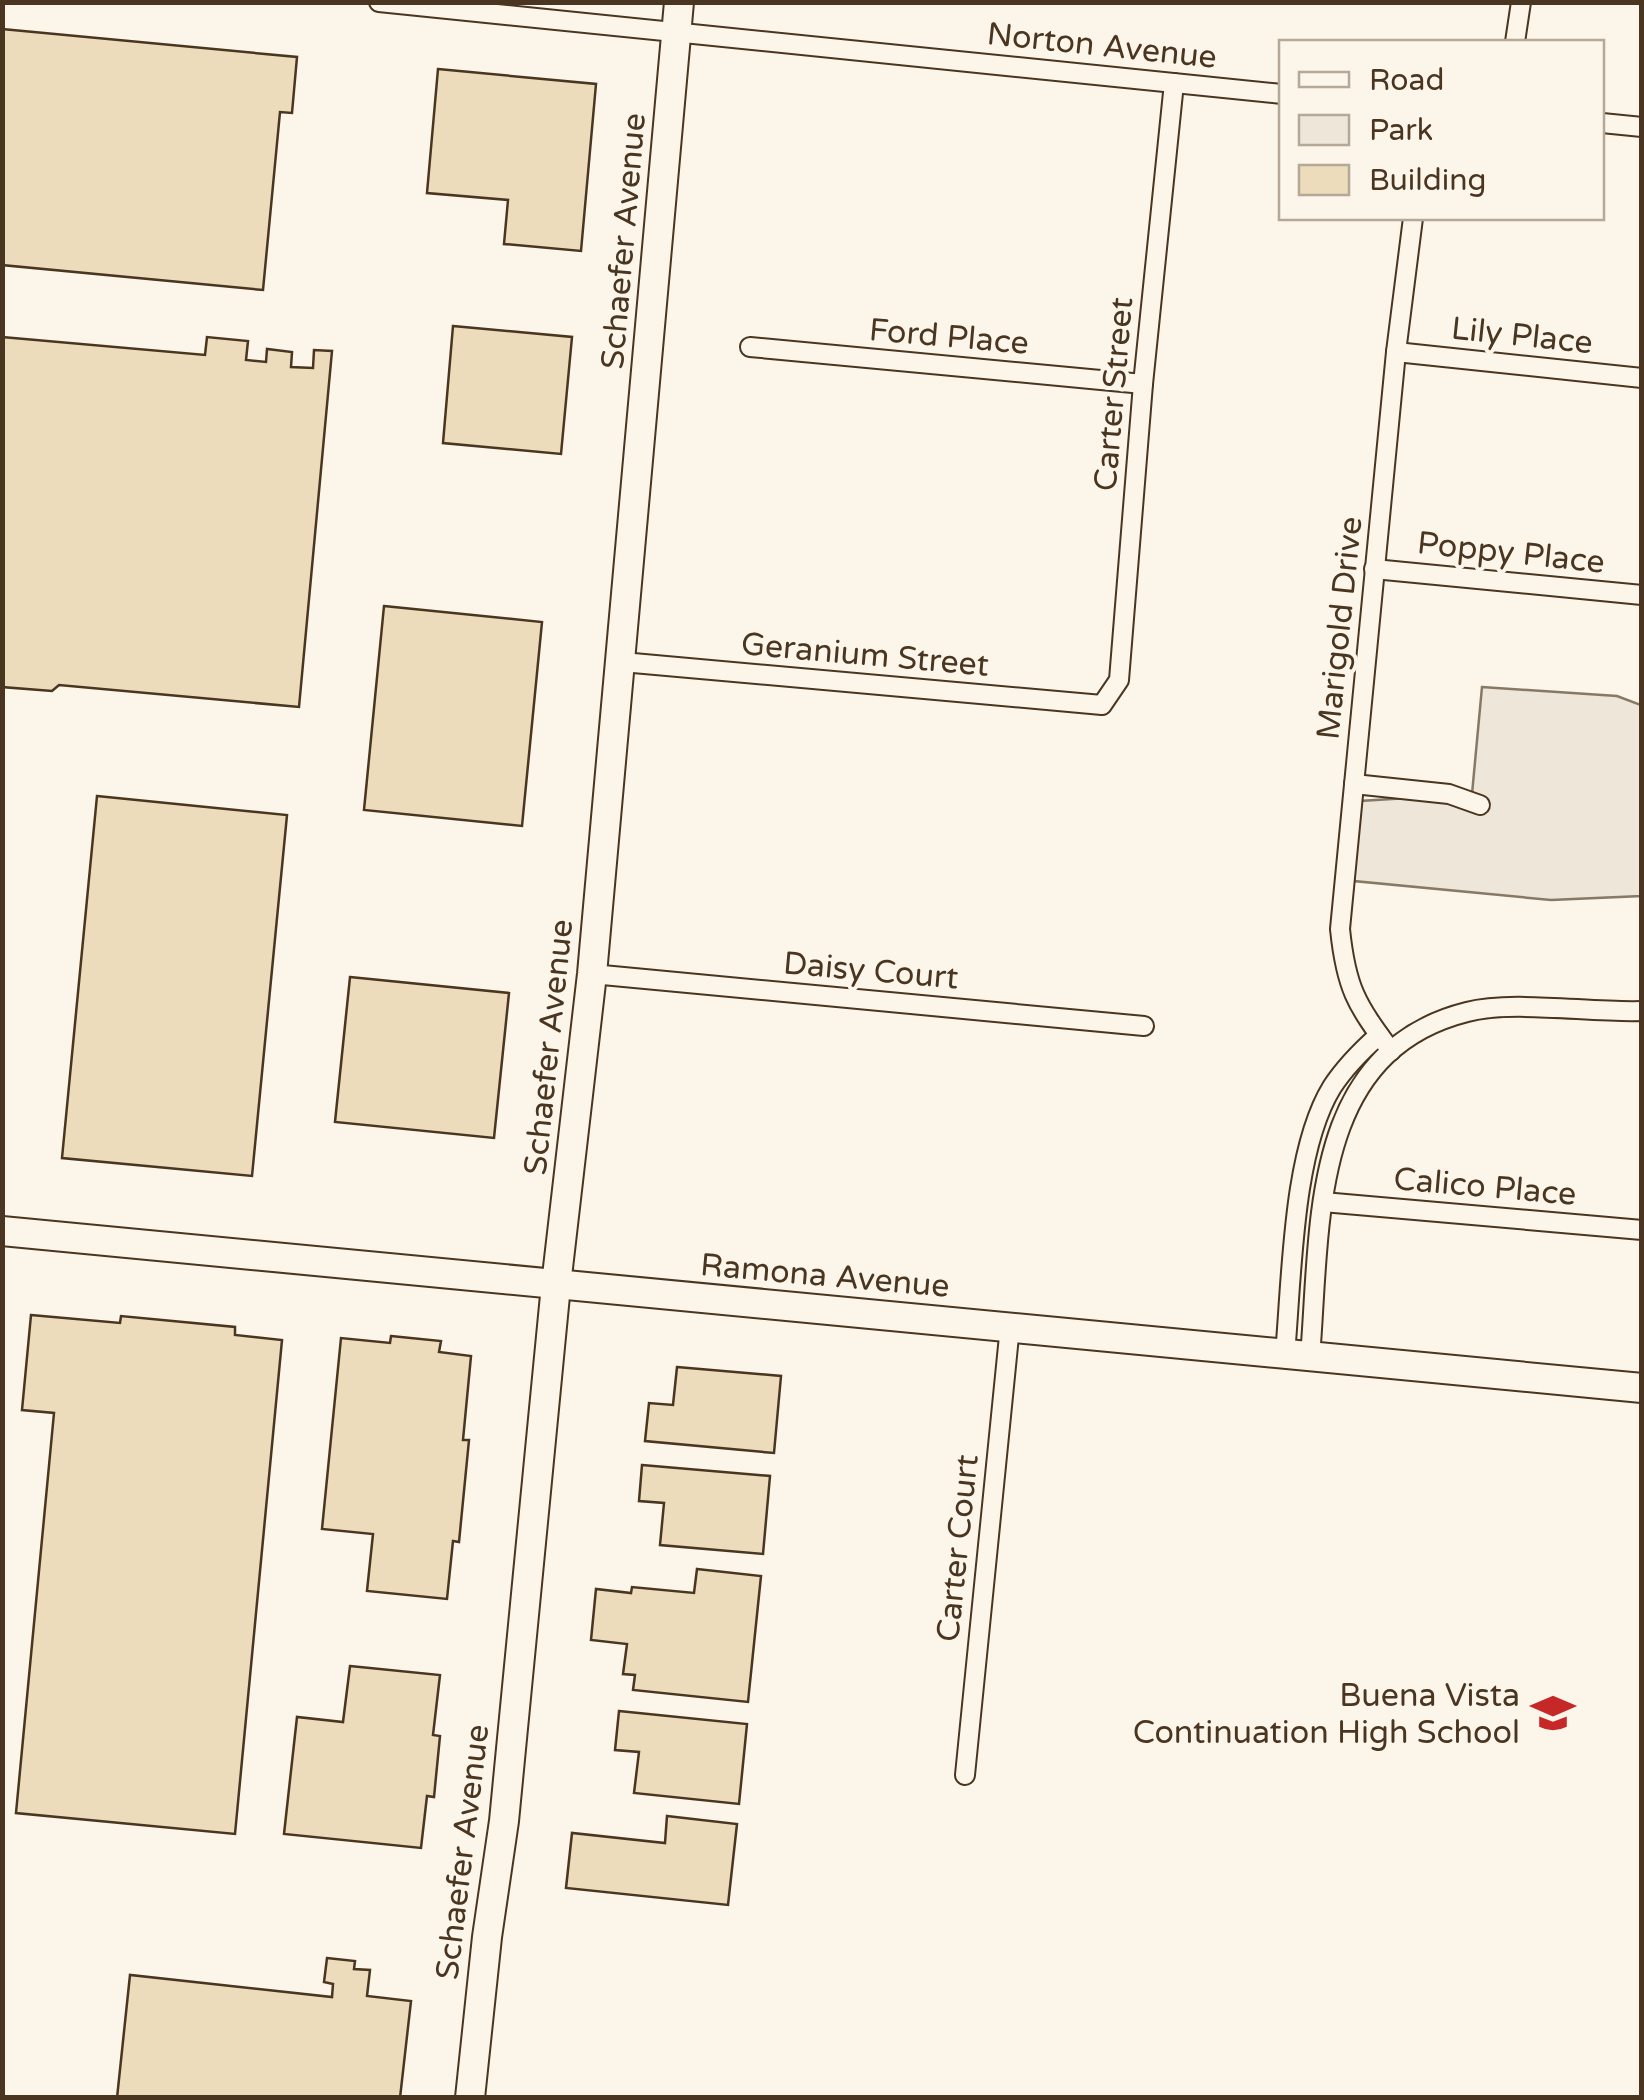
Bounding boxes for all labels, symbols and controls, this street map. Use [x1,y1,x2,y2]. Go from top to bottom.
street label: Norton Avenue [985,15,1219,77]
legend [1279,40,1604,220]
text: Road [1369,62,1444,99]
street label: Schaefer Avenue [594,111,654,371]
text: Park [1369,112,1433,149]
text: Building [1369,162,1486,199]
street label: Carter Street [1087,295,1141,493]
street label: Lily Place [1449,310,1595,362]
street label: Ford Place [867,311,1030,363]
street label: Marigold Drive [1309,515,1371,742]
street label: Poppy Place [1415,524,1607,582]
street label: Geranium Street [739,625,990,685]
street label: Schaefer Avenue [517,917,581,1177]
street label: Daisy Court [782,944,960,998]
street label: Calico Place [1392,1160,1578,1214]
street label: Ramona Avenue [699,1246,951,1306]
street label: Carter Court [929,1452,987,1644]
place label: Buena Vista Continuation High School [1133,1677,1520,1752]
school or university icon: Buena Vista Continuation High School [1529,1689,1577,1737]
street label: Schaefer Avenue [428,1722,498,1982]

